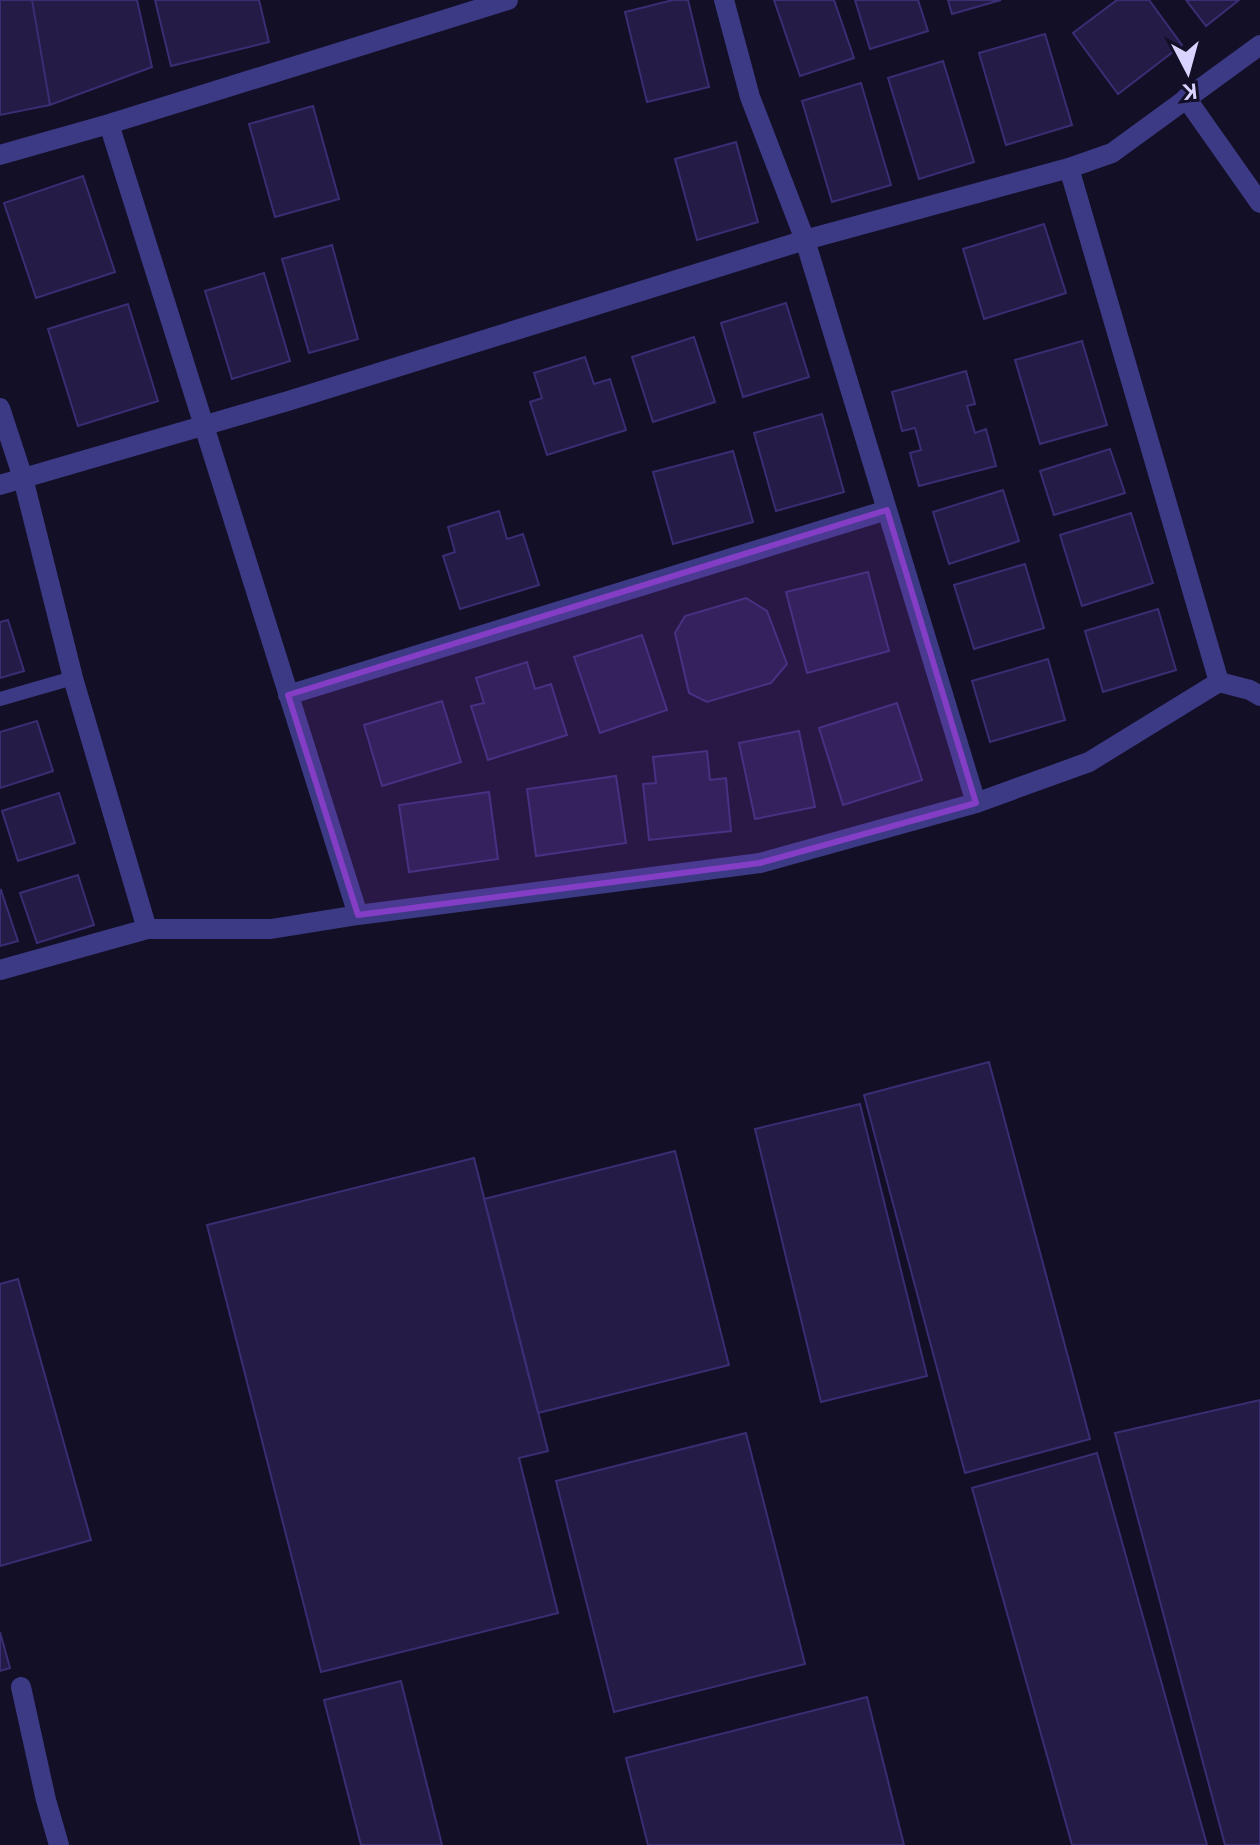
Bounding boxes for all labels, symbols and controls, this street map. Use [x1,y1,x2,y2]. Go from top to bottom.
north arrow [1148,32,1228,112]
text: K [1181,77,1199,106]

